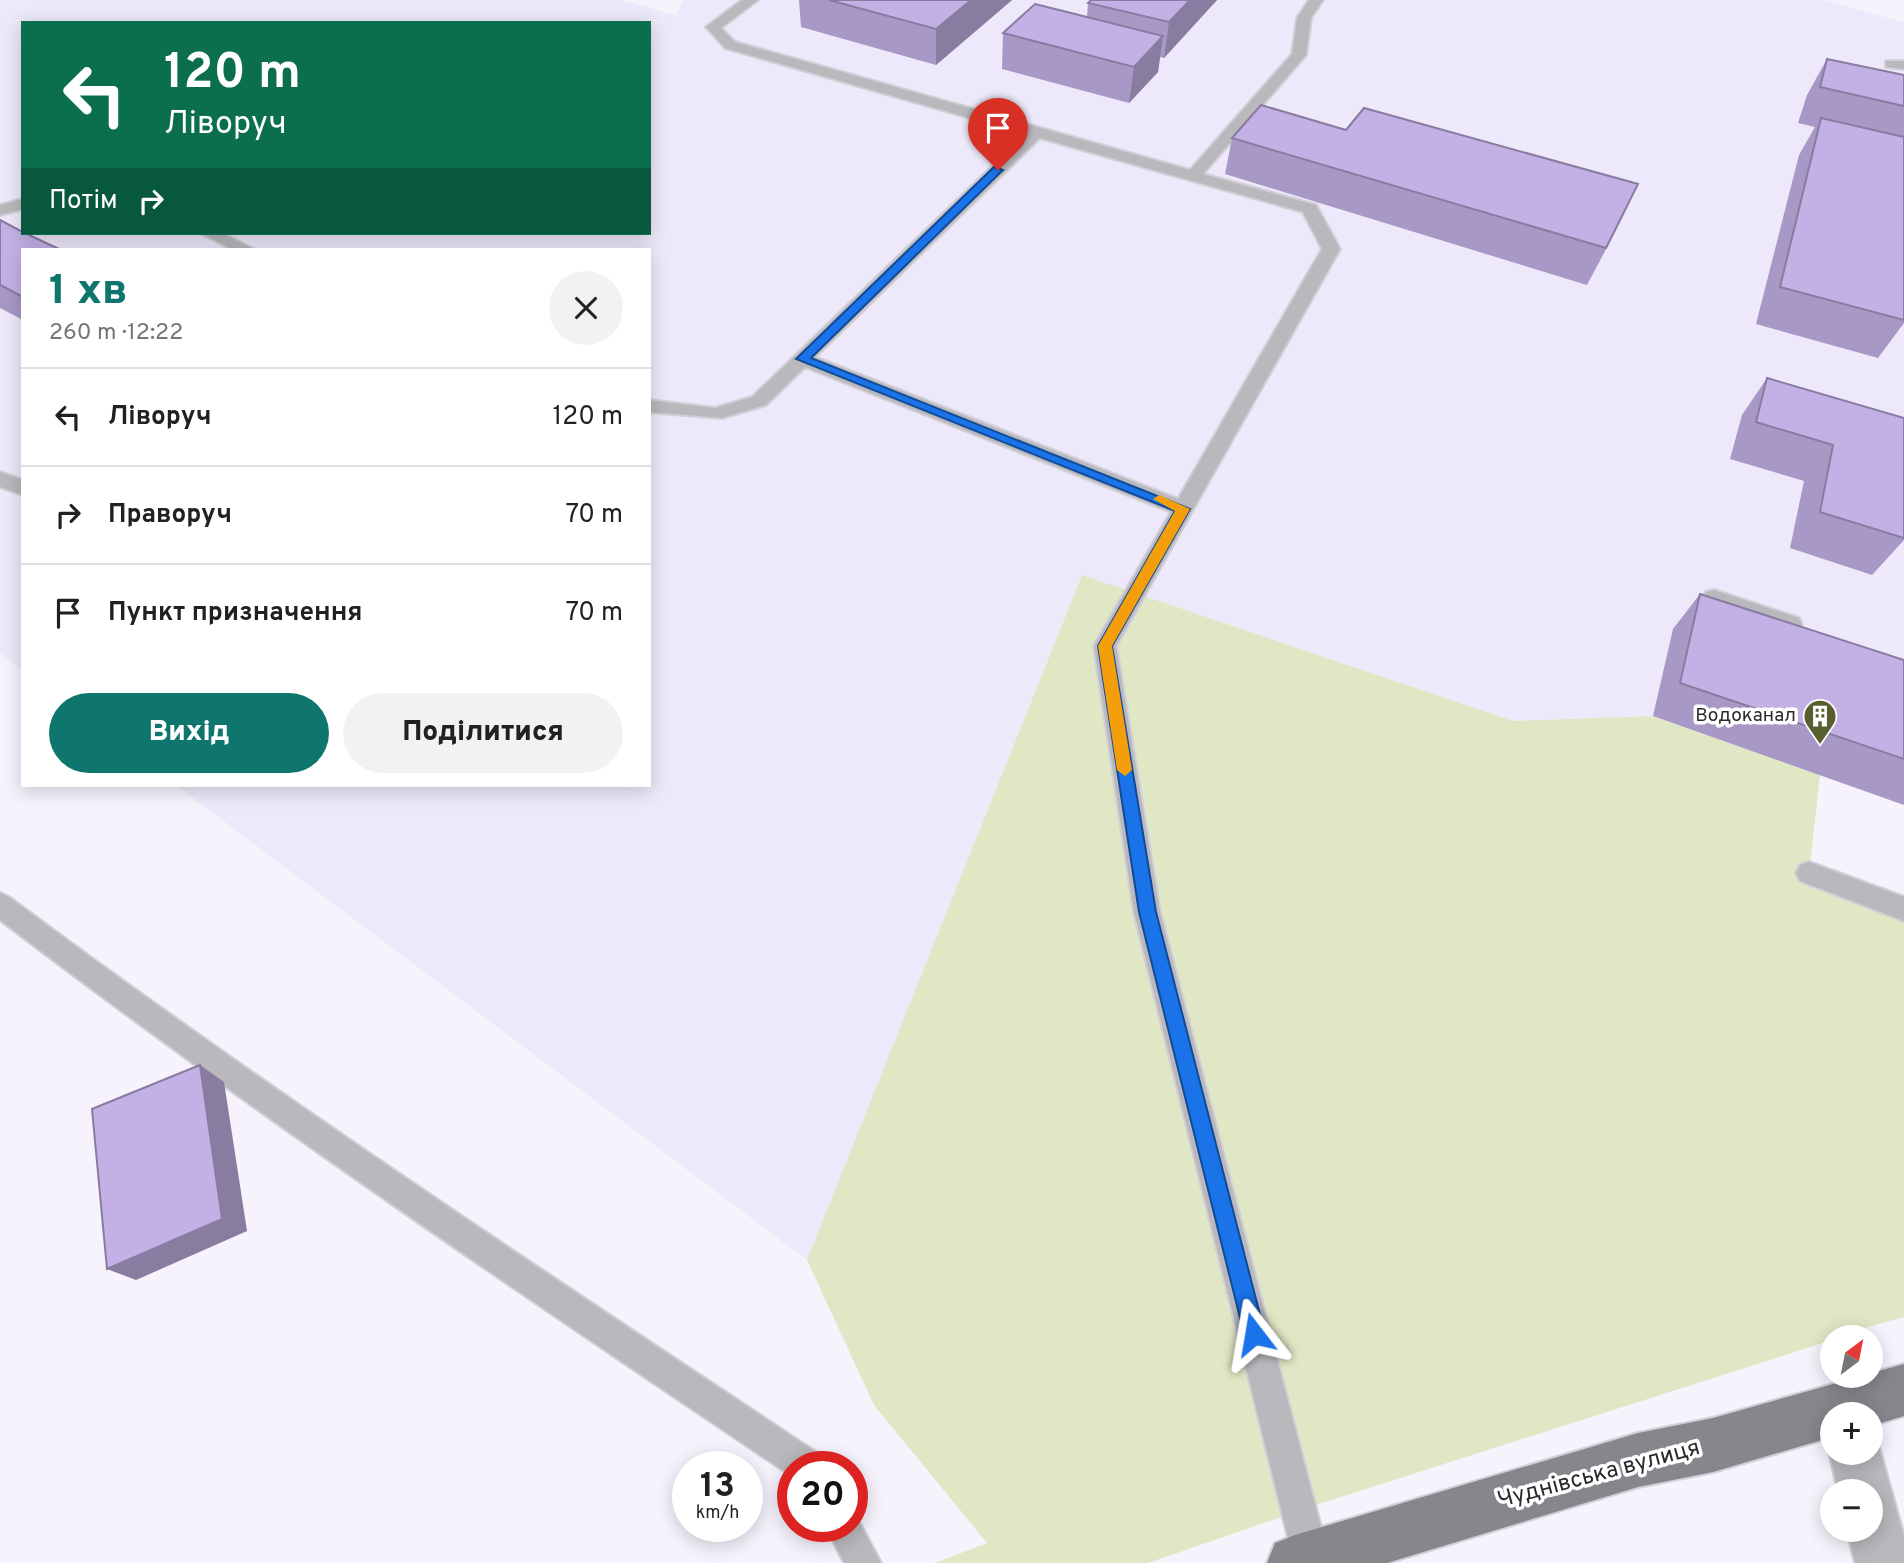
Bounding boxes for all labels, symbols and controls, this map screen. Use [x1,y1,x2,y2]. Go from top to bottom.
text: 120 m [164,44,301,106]
icon: left [49,49,140,140]
pin [968,98,1028,170]
text: Ліворуч [164,105,287,145]
icon: arrive [979,109,1017,147]
icon: right [132,182,170,220]
text: Потім [49,185,118,218]
text: 1 хв [49,266,127,319]
button: close [549,271,623,345]
text: 260 m · 12:22 [49,319,183,348]
icon: left [49,398,87,436]
text: Ліворуч [108,401,211,434]
text: 120 m [553,401,623,434]
icon: right [49,496,87,534]
text: Праворуч [108,499,232,532]
text: 70 m [565,499,623,532]
icon: arrive [49,594,87,632]
text: Пункт призначення [108,597,362,630]
text: 70 m [565,597,623,630]
button: Вихід [49,693,329,773]
button: Поділитися [343,693,623,773]
building icon: Водоканал [1801,697,1839,746]
place label: Водоканал [1695,704,1796,728]
position arrow [1217,1297,1291,1371]
north arrow [1820,1325,1883,1388]
map controls [1820,1325,1883,1542]
button: + [1820,1402,1883,1465]
street label: Чуднівська вулиця [1494,1434,1704,1516]
speed limit sign: 20 [777,1451,868,1542]
text: 13 [700,1465,735,1509]
button: − [1820,1479,1883,1542]
text: km/h [696,1502,739,1525]

